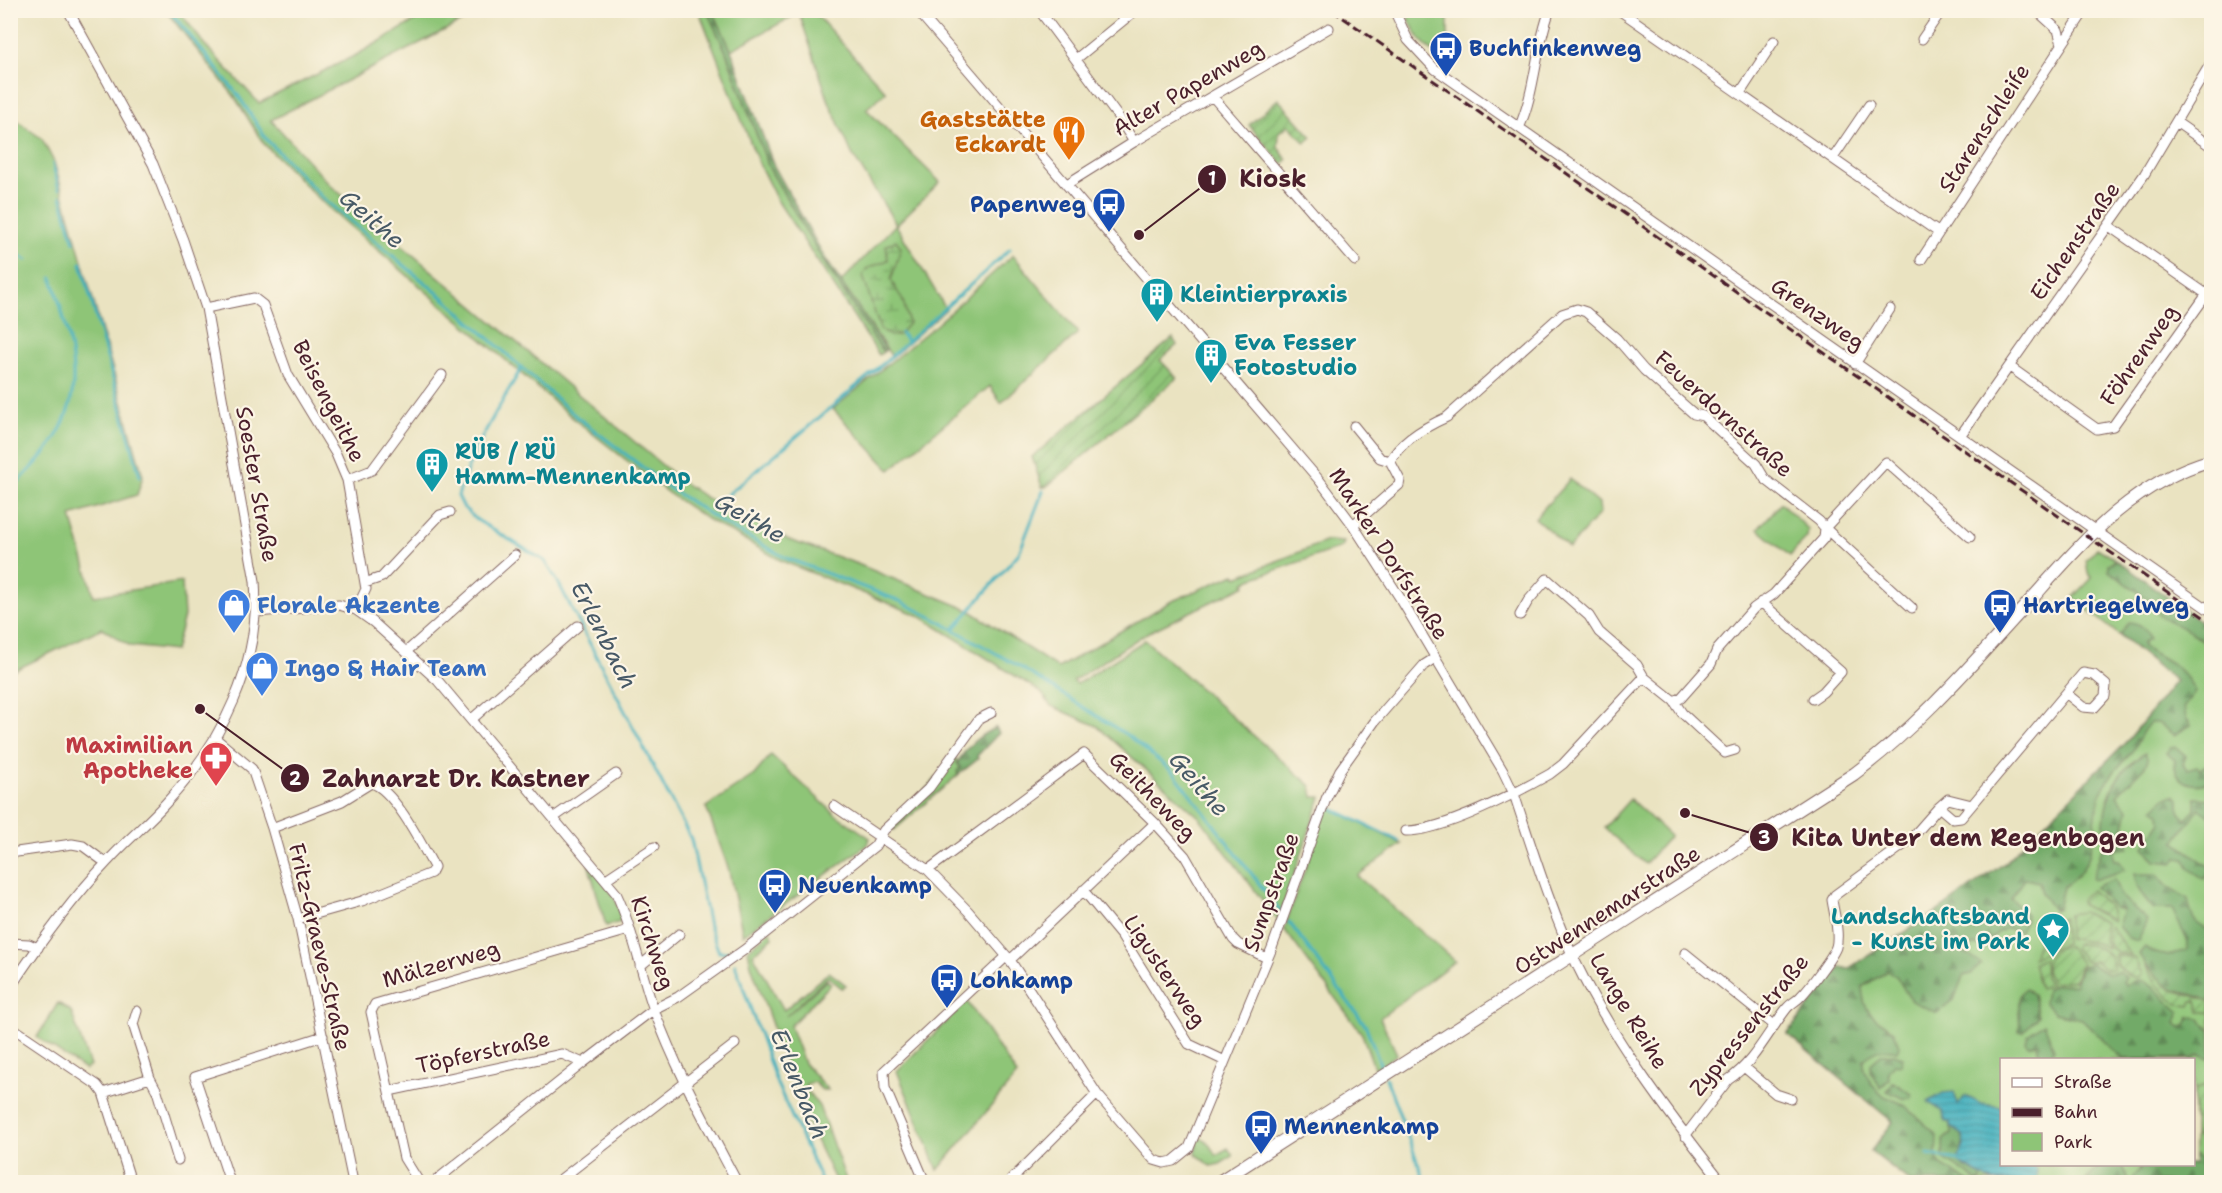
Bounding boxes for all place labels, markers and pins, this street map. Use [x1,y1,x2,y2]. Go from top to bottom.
bus stop icon: Buchfinkenweg [1428,30,1464,77]
place label: Buchfinkenweg [1469,34,1641,63]
place label: Gaststätte Eckardt [920,105,1046,159]
restaurant icon: Gaststätte Eckardt [1051,114,1087,161]
callout: Kiosk [1197,158,1318,200]
bus stop icon: Papenweg [1091,186,1127,233]
place label: Papenweg [970,190,1086,219]
building icon: Kleintierpraxis [1139,276,1175,323]
place label: Kleintierpraxis [1180,280,1348,309]
place label: Eva Fesser Fotostudio [1234,328,1357,382]
building icon: Eva Fesser Fotostudio [1193,337,1229,384]
place label: RÜB / RÜ Hamm-Mennenkamp [455,436,691,491]
building icon: RÜB / RÜ Hamm-Mennenkamp [414,446,450,493]
shop icon: Florale Akzente [216,587,252,634]
bus stop icon: Hartriegelweg [1982,587,2018,634]
place label: Florale Akzente [257,591,441,620]
place label: Hartriegelweg [2023,591,2189,620]
shop icon: Ingo & Hair Team [244,650,280,697]
place label: Ingo & Hair Team [285,654,487,683]
place label: Maximilian Apotheke [65,731,193,785]
pharmacy icon: Maximilian Apotheke [198,740,234,787]
callout: Zahnarzt Dr. Kastner [280,757,602,799]
callout: Kita Unter dem Regenbogen [1749,816,2157,858]
bus stop icon: Neuenkamp [757,867,793,914]
place label: Neuenkamp [798,871,932,900]
place label: Landschaftsband - Kunst im Park [1831,902,2030,956]
place icon: Landschaftsband - Kunst im Park [2035,911,2071,958]
bus stop icon: Lohkamp [929,962,965,1009]
place label: Lohkamp [970,966,1073,995]
bus stop icon: Mennenkamp [1243,1108,1279,1155]
place label: Mennenkamp [1284,1112,1439,1141]

